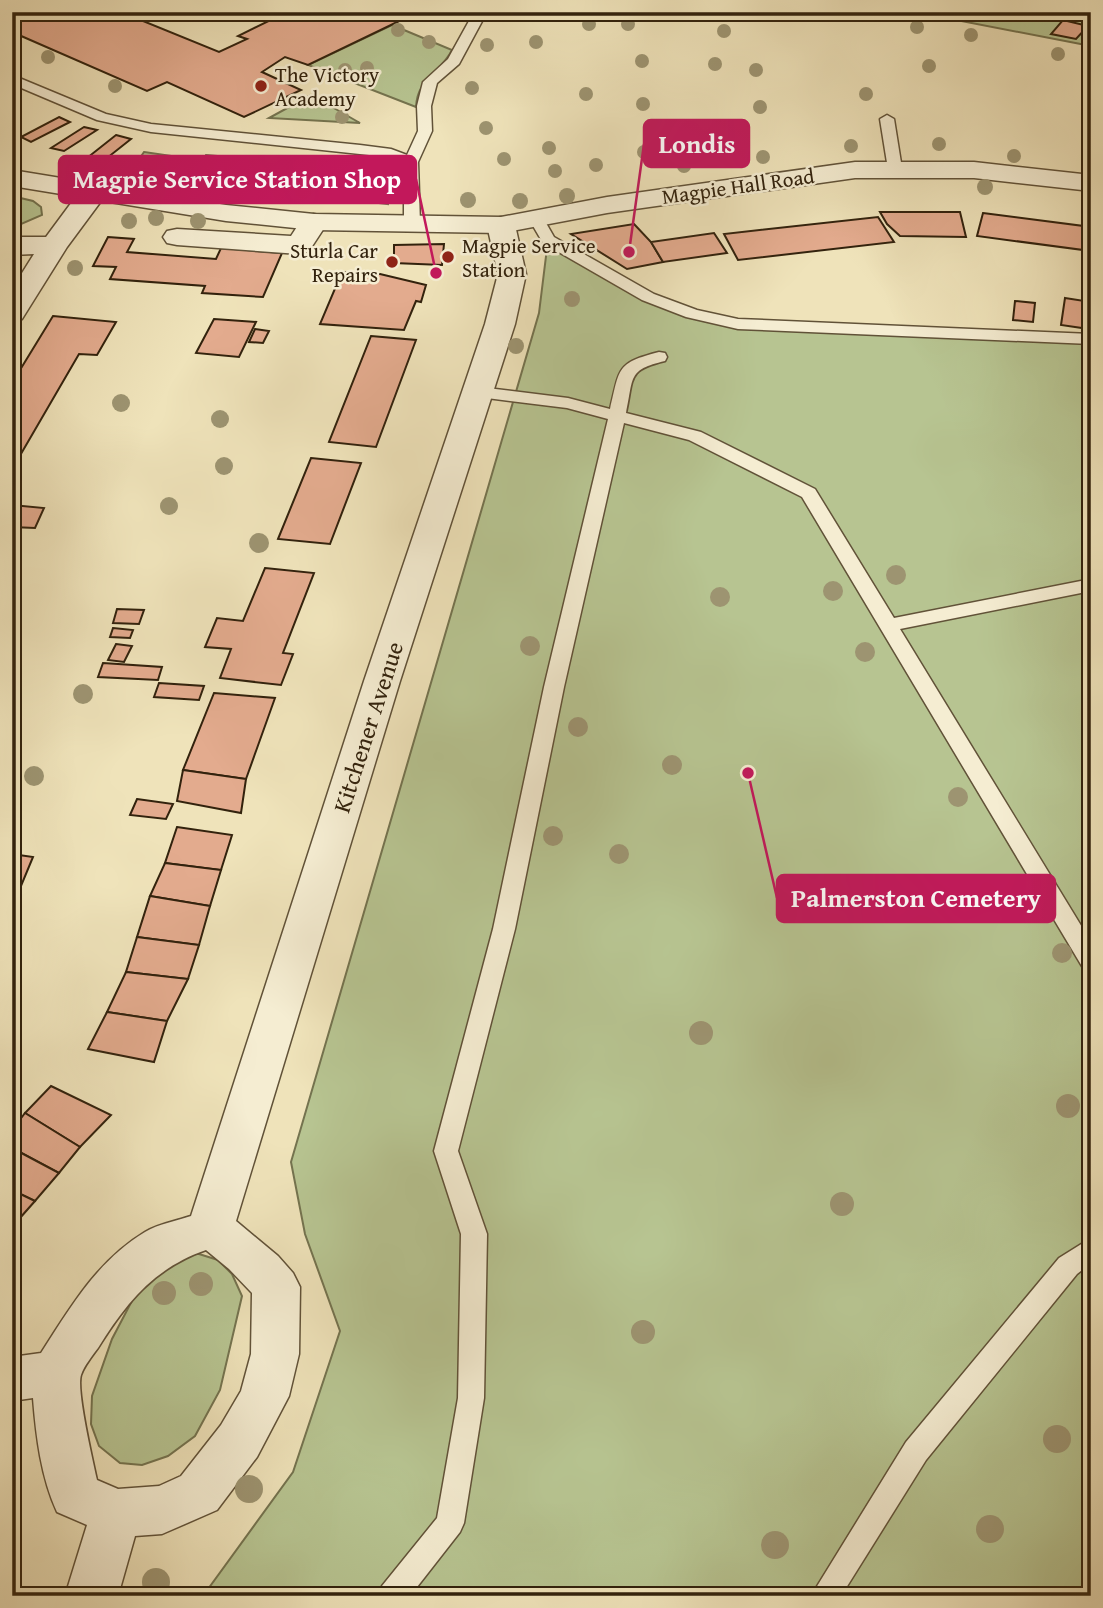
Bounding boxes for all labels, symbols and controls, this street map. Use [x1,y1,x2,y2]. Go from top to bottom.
place label: The Victory Academy [275,59,380,114]
marker: The Victory Academy [253,78,269,94]
callout: Londis [644,120,749,167]
text: Londis [659,124,735,163]
callout: Magpie Service Station Shop [59,156,416,203]
text: Magpie Service Station Shop [73,159,401,198]
street label: Magpie Hall Road [660,160,817,212]
place label: Magpie Service Station [462,230,596,285]
place label: Sturla Car Repairs [290,235,378,290]
marker: Magpie Service Station [440,249,456,265]
marker: Sturla Car Repairs [384,254,400,270]
street label: Kitchener Avenue [324,637,412,817]
callout: Palmerston Cemetery [777,875,1055,922]
text: Palmerston Cemetery [791,878,1042,917]

